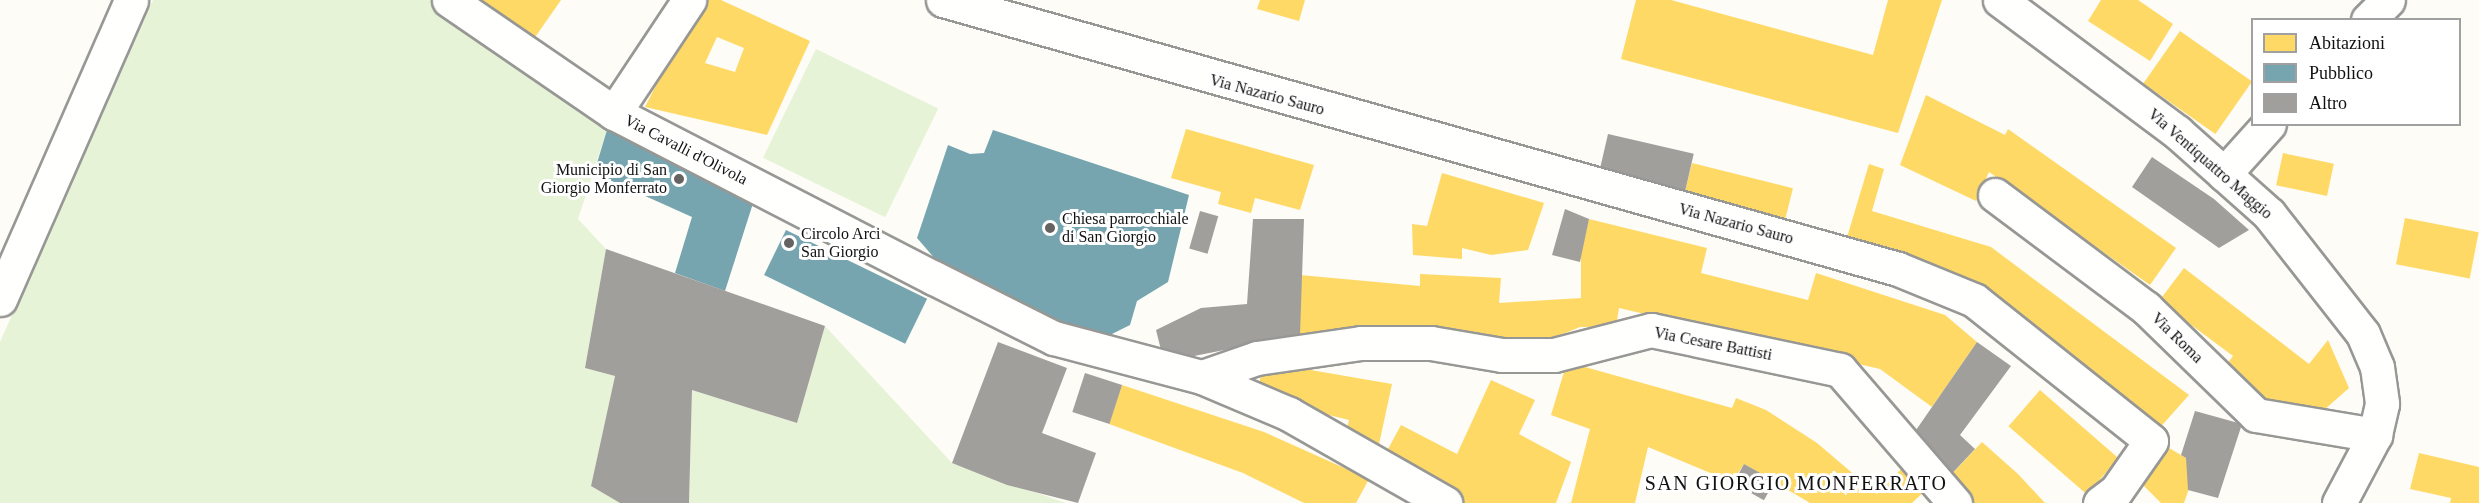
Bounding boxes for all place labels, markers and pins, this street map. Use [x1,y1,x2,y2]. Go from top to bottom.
place label: Municipio di San Giorgio Monferrato [541,160,667,198]
marker: Municipio di San Giorgio Monferrato [672,172,686,186]
place label: Chiesa parrocchiale di San Giorgio [1062,209,1189,247]
marker: Chiesa parrocchiale di San Giorgio [1043,221,1057,235]
place label: Circolo Arci San Giorgio [801,224,881,262]
marker: Circolo Arci San Giorgio [782,236,796,250]

